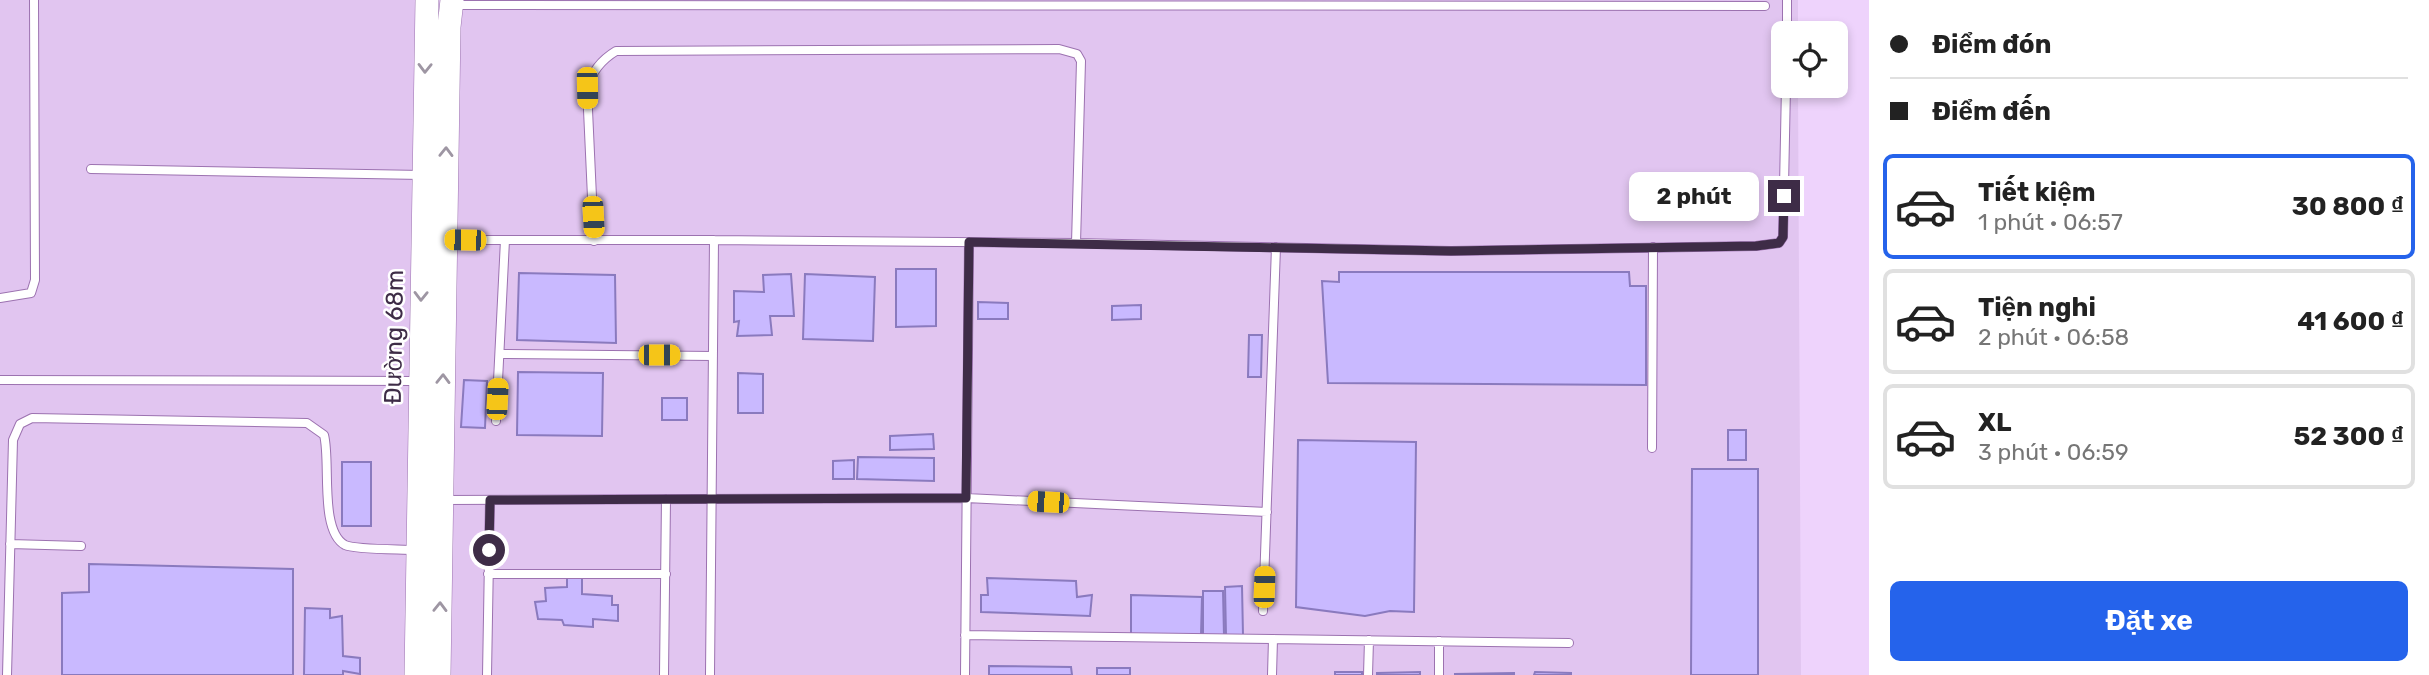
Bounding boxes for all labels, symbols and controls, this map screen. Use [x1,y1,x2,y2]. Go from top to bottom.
map controls [1771,21,1848,98]
button: locate [1771,21,1848,98]
text: Điểm đón [1932,29,2051,60]
one-way arrow [417,63,433,74]
car [577,67,598,109]
text: Điểm đến [1932,96,2051,127]
one-way arrow [439,146,454,157]
callout: 2 phút [1630,172,1760,220]
icon: car [1894,175,1957,238]
text: Tiết kiệm [1978,177,2096,208]
route end [1768,180,1800,212]
text: 2 phút [1657,182,1731,210]
text: 30 800 ₫ [2292,191,2404,222]
car [582,195,605,239]
text: 1 phút · 06:57 [1978,208,2123,236]
car [444,229,487,251]
street label: Đường 68m [379,270,409,404]
icon: car [1894,290,1957,353]
one-way arrow [413,291,429,301]
text: Tiện nghi [1978,292,2096,323]
text: 41 600 ₫ [2297,306,2404,337]
text: 2 phút · 06:58 [1978,323,2129,351]
car [639,345,681,366]
one-way arrow [435,374,451,384]
car [486,377,509,421]
icon: car [1894,405,1957,468]
text: XL [1978,407,2011,438]
text: 52 300 ₫ [2293,421,2404,452]
text: 3 phút · 06:59 [1978,438,2129,466]
car [1027,490,1070,514]
route start [473,534,505,566]
car [1253,566,1276,608]
button: Đặt xe [1890,581,2408,661]
one-way arrow [433,601,448,612]

